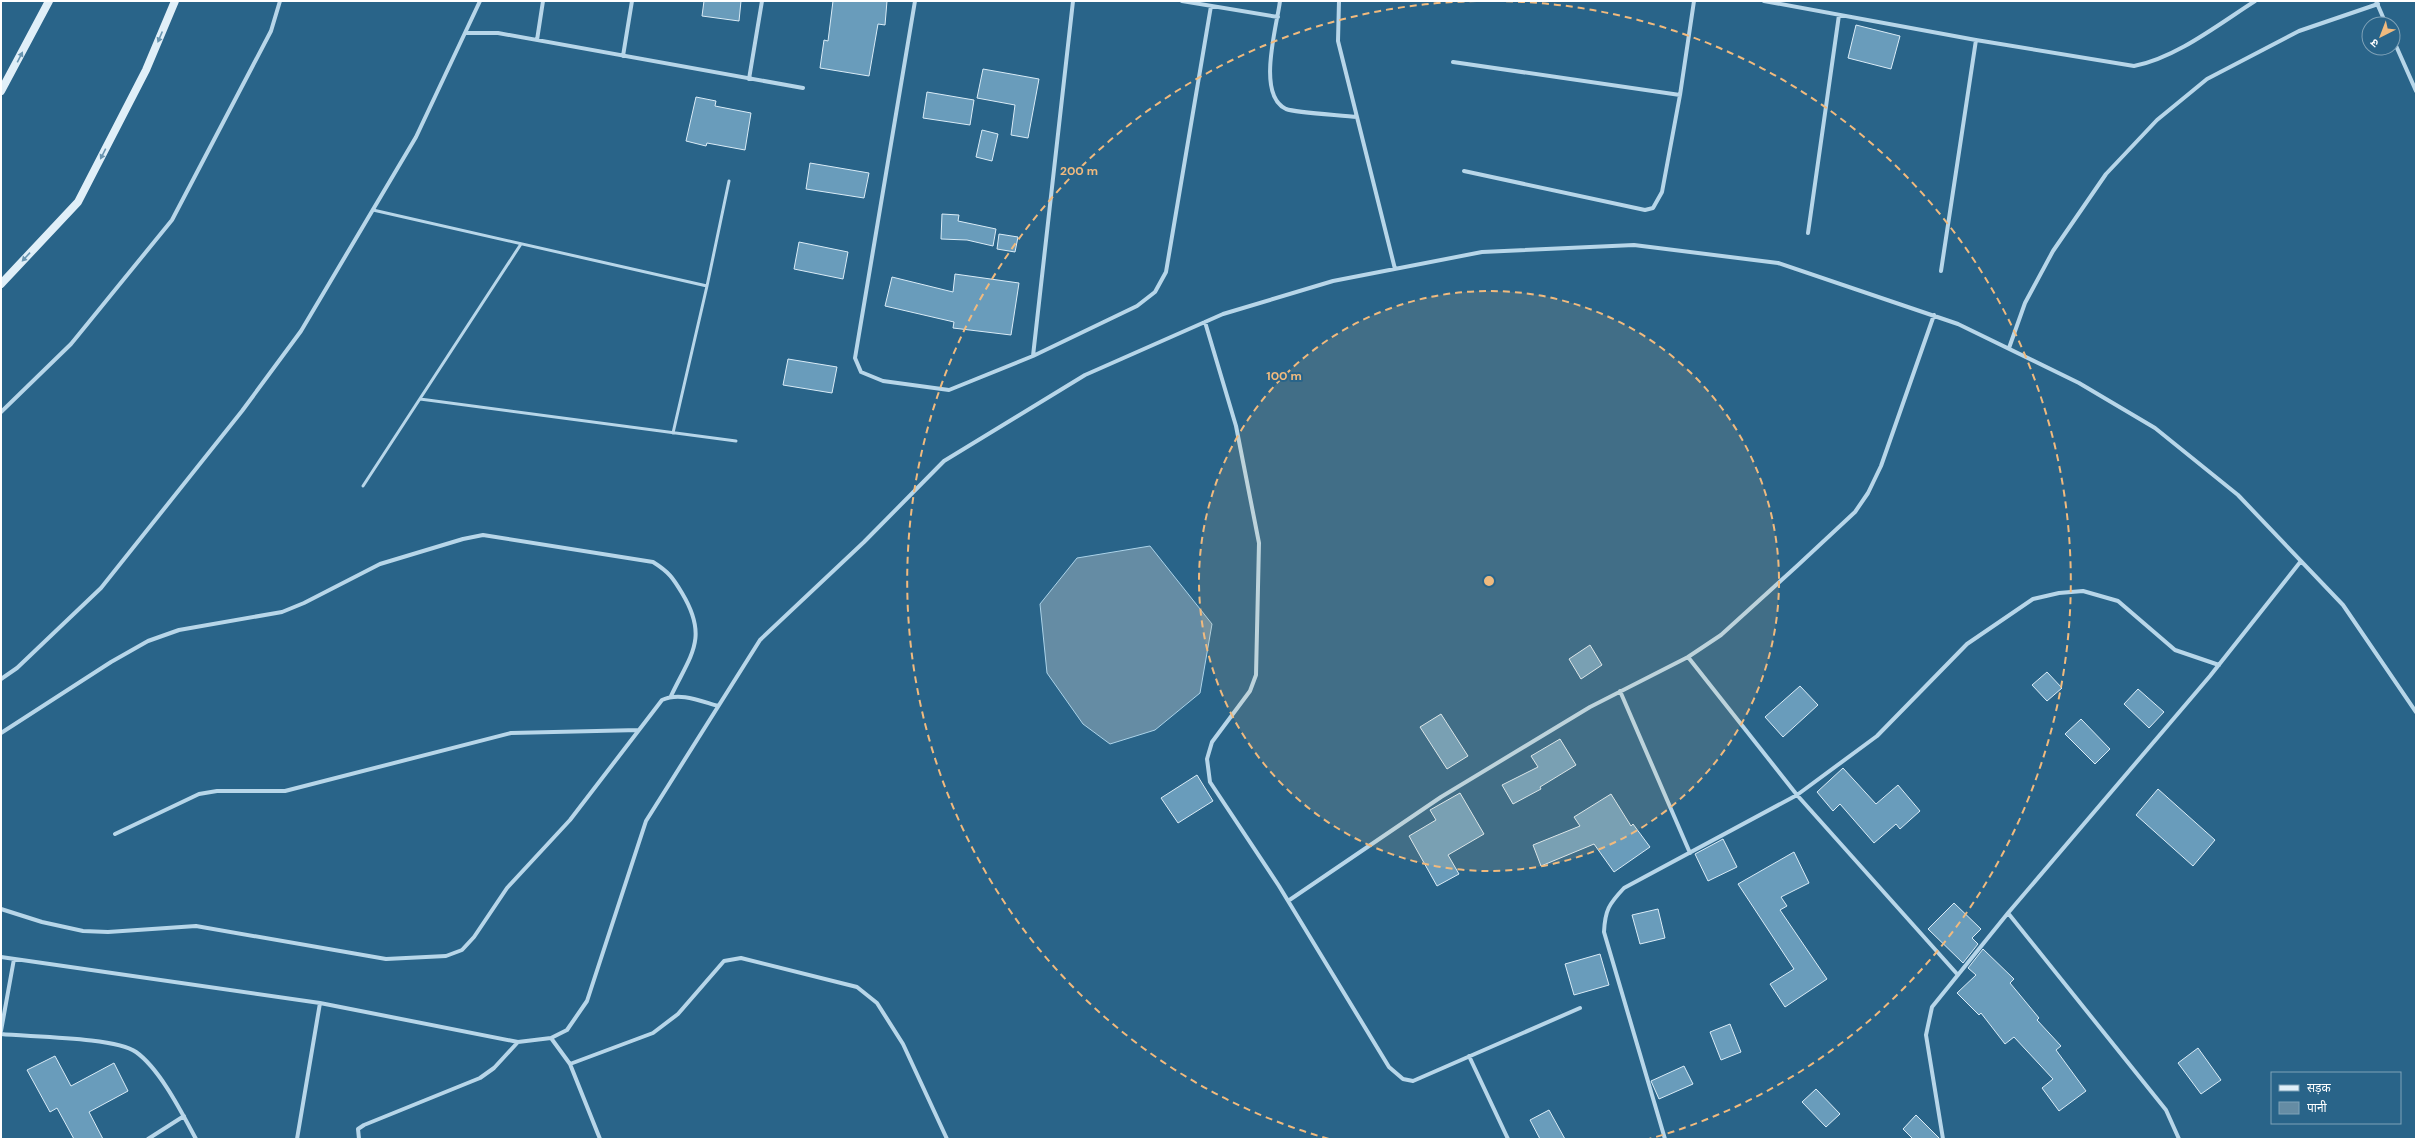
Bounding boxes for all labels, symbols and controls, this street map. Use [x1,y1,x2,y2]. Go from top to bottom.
north arrow [2361,16,2401,56]
one-way arrow [157,31,163,43]
text: उ [2367,36,2381,51]
one-way arrow [17,51,23,63]
one-way arrow [100,148,106,159]
text: 200 m [1060,163,1098,179]
one-way arrow [21,252,31,262]
text: 100 m [1266,368,1302,384]
centre of rings [1482,574,1496,588]
legend [2271,1072,2401,1124]
text: सड़क [2307,1080,2332,1096]
text: पानी [2307,1100,2328,1116]

